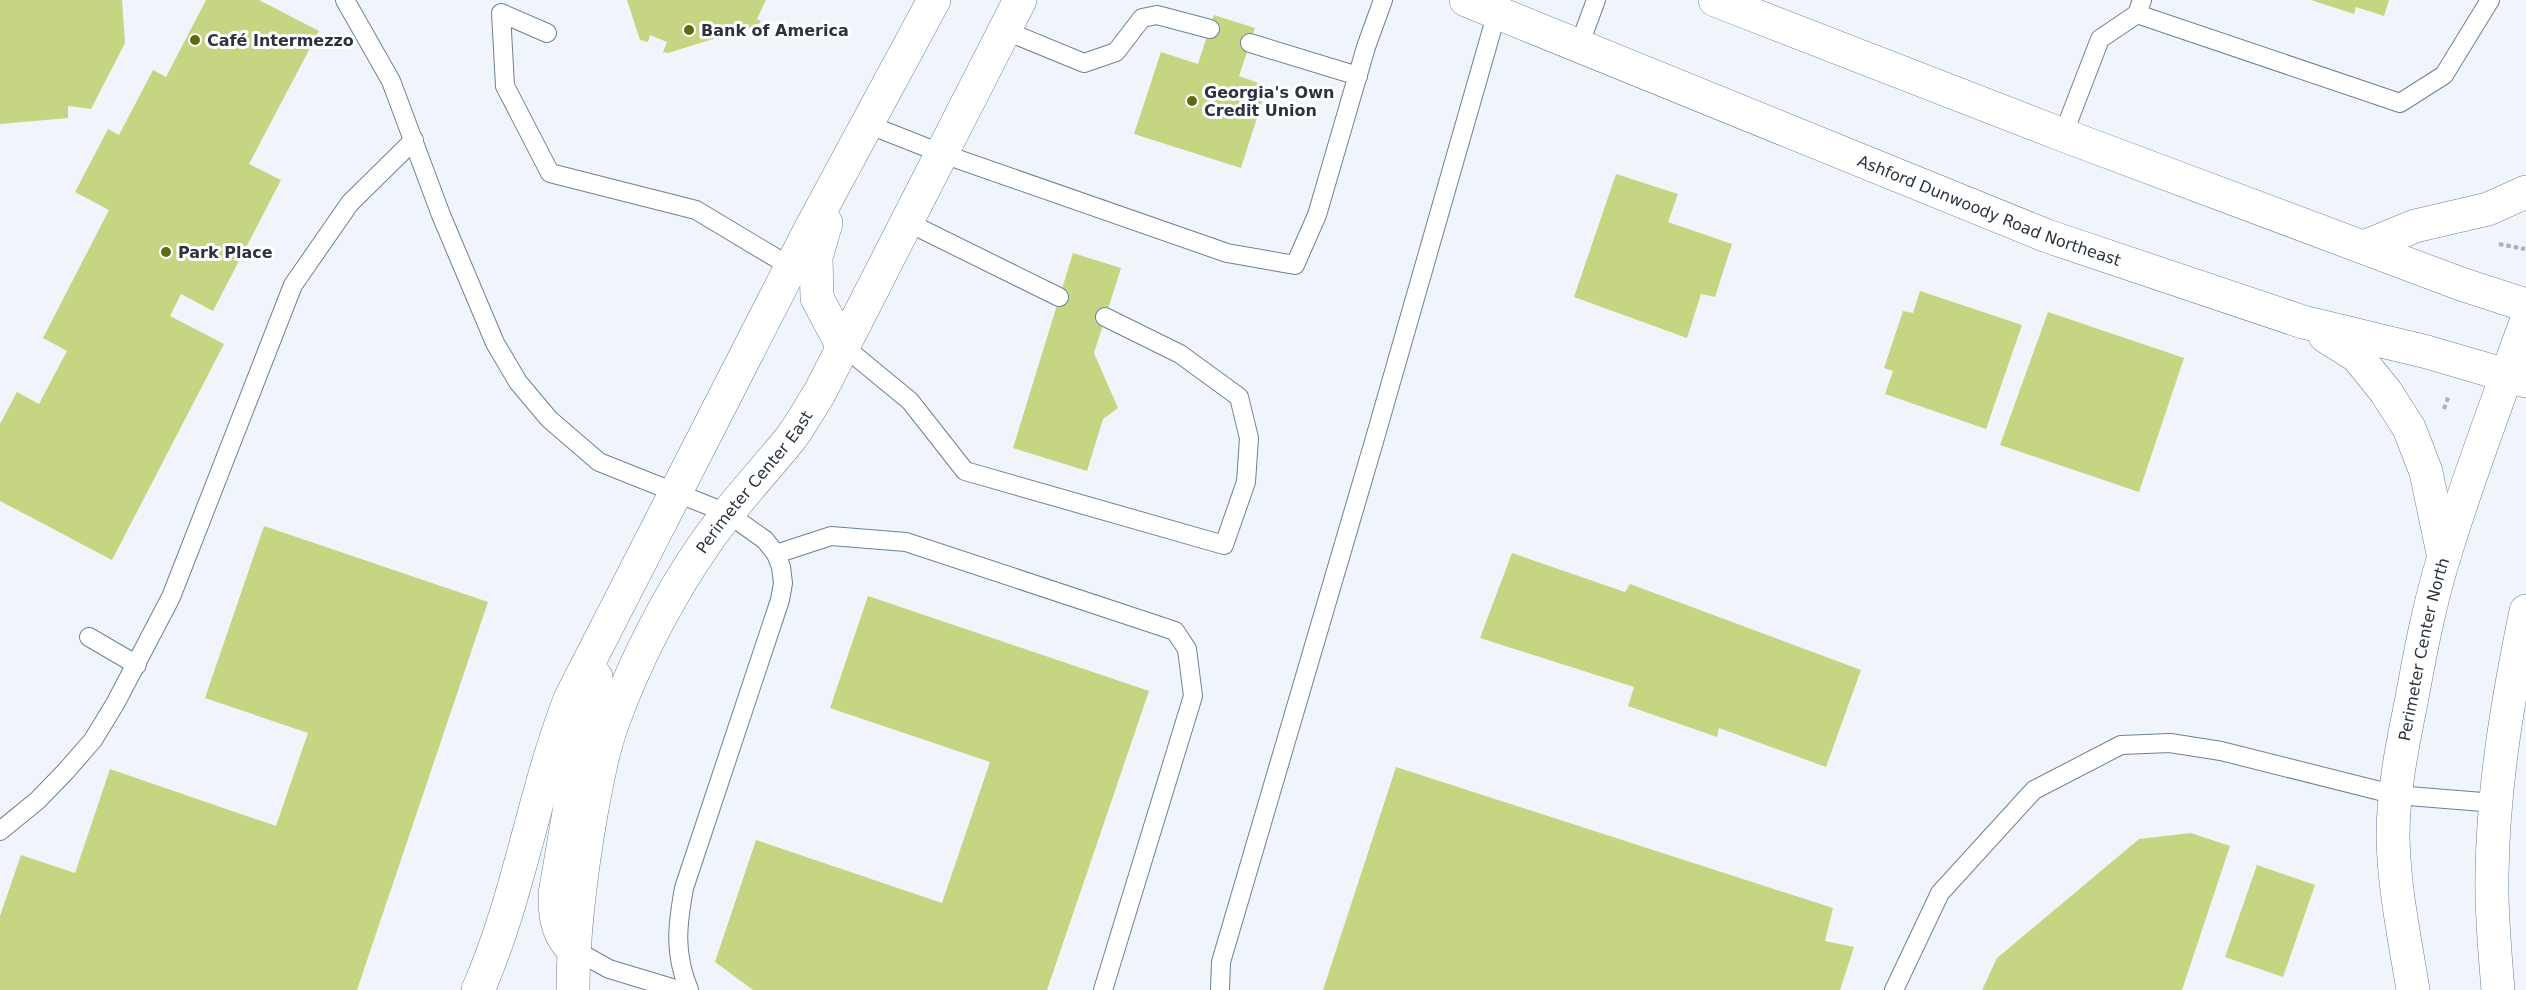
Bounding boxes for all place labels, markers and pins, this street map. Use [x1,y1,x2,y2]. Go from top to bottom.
place label: Bank of America [701,21,849,40]
marker: Bank of America [682,23,696,37]
place label: Café Intermezzo [207,31,354,50]
marker: Café Intermezzo [188,33,202,47]
place label: Georgia's Own Credit Union [1204,83,1334,120]
marker: Georgia's Own Credit Union [1185,94,1199,108]
place label: Park Place [178,243,273,262]
marker: Park Place [159,245,173,259]

